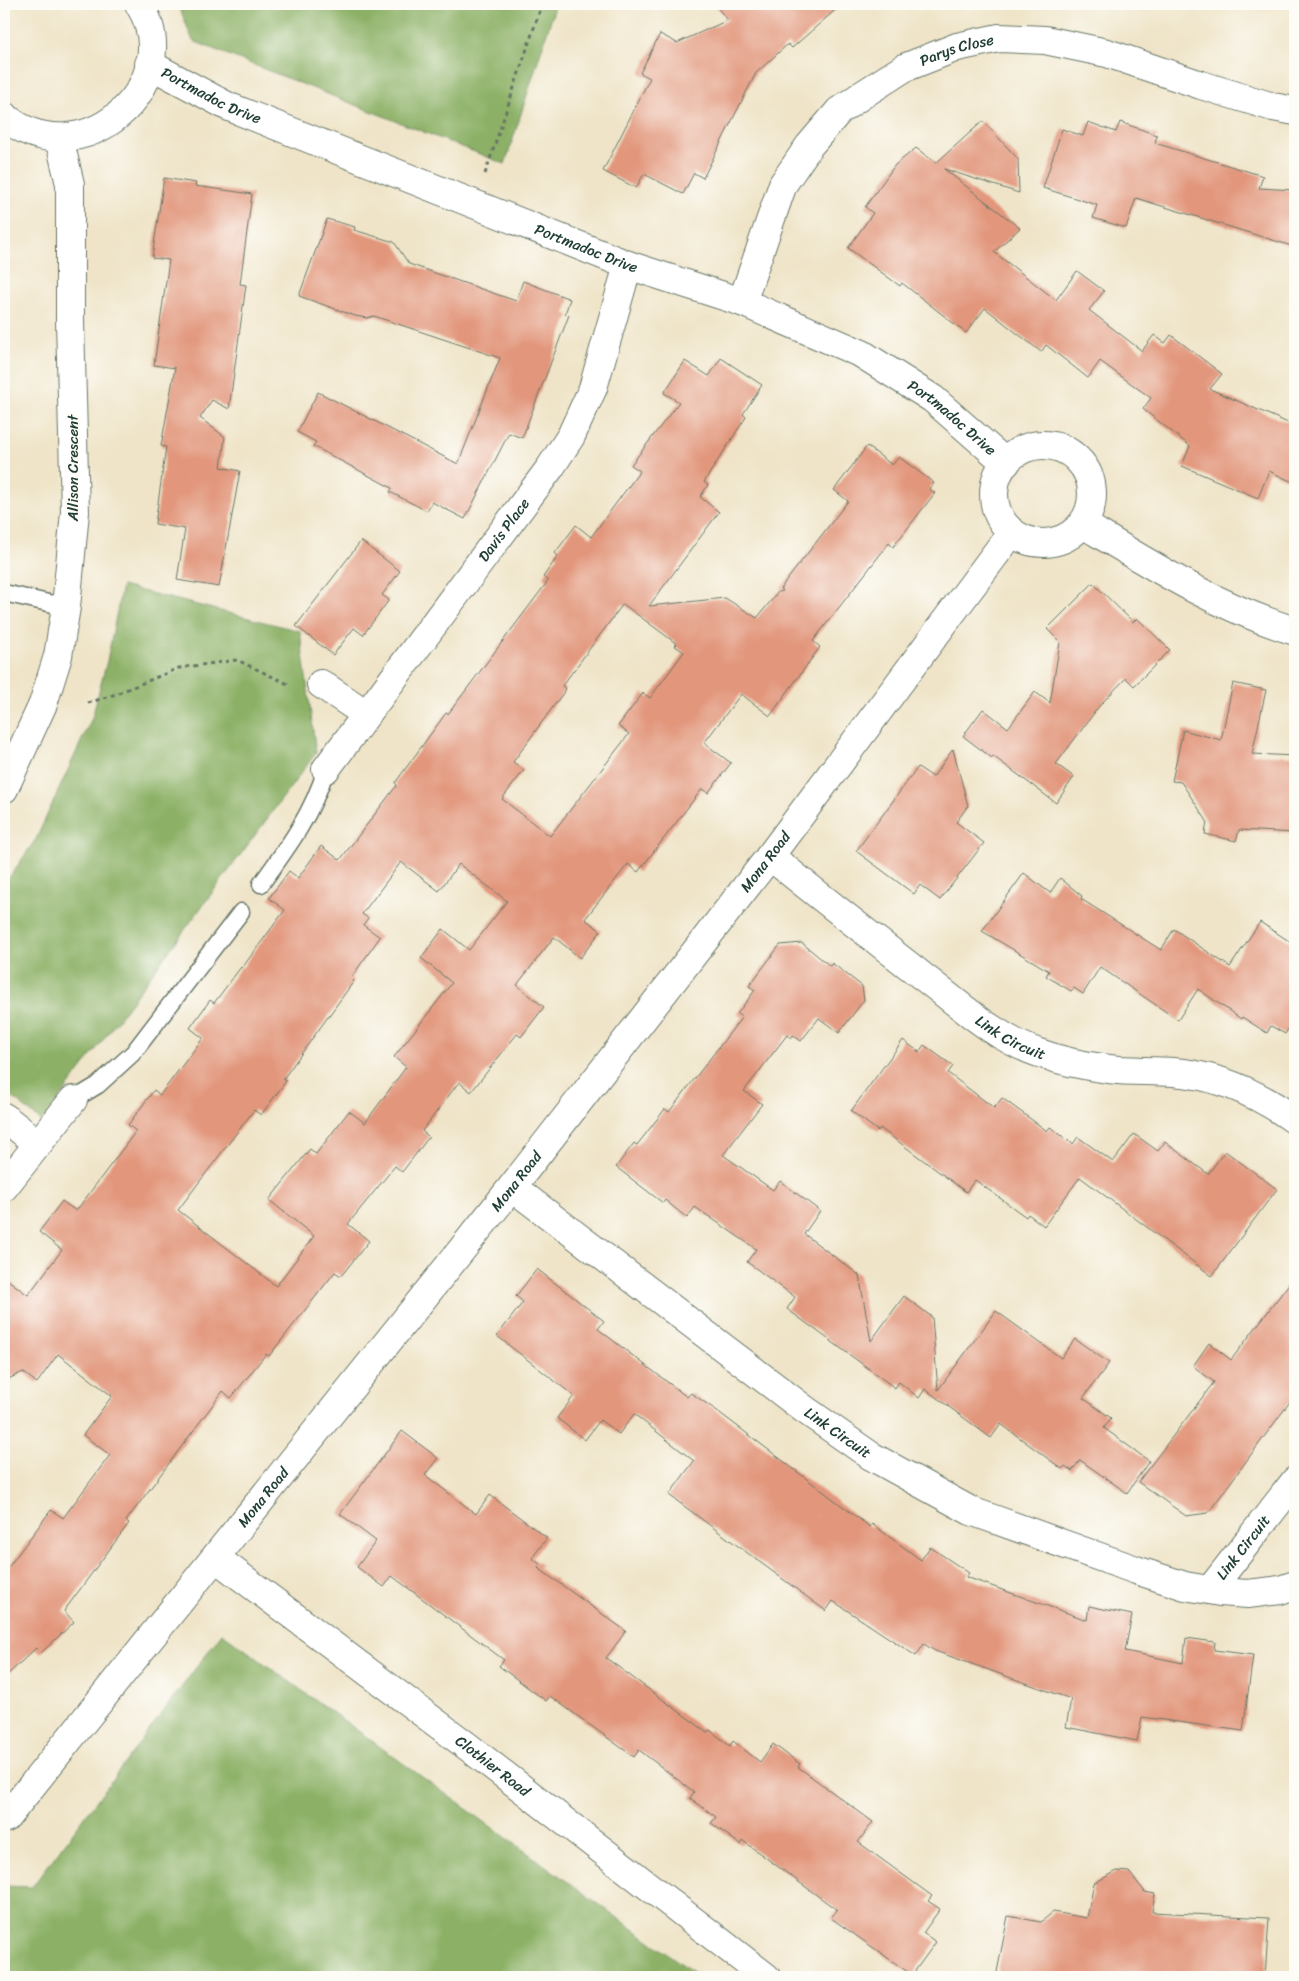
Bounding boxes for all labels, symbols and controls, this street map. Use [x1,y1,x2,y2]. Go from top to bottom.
street label: Parys Close [916,26,996,74]
street label: Portmadoc Drive [156,60,266,131]
street label: Portmadoc Drive [531,216,641,280]
street label: Portmadoc Drive [902,373,1003,462]
street label: Allison Crescent [60,414,86,522]
street label: Davis Place [471,492,537,567]
street label: Mona Road [733,825,798,898]
street label: Link Circuit [970,1008,1049,1067]
street label: Mona Road [484,1144,549,1217]
street label: Link Circuit [799,1400,877,1466]
street label: Mona Road [231,1461,296,1533]
street label: Link Circuit [1209,1509,1277,1586]
street label: Clothier Road [449,1728,537,1804]

